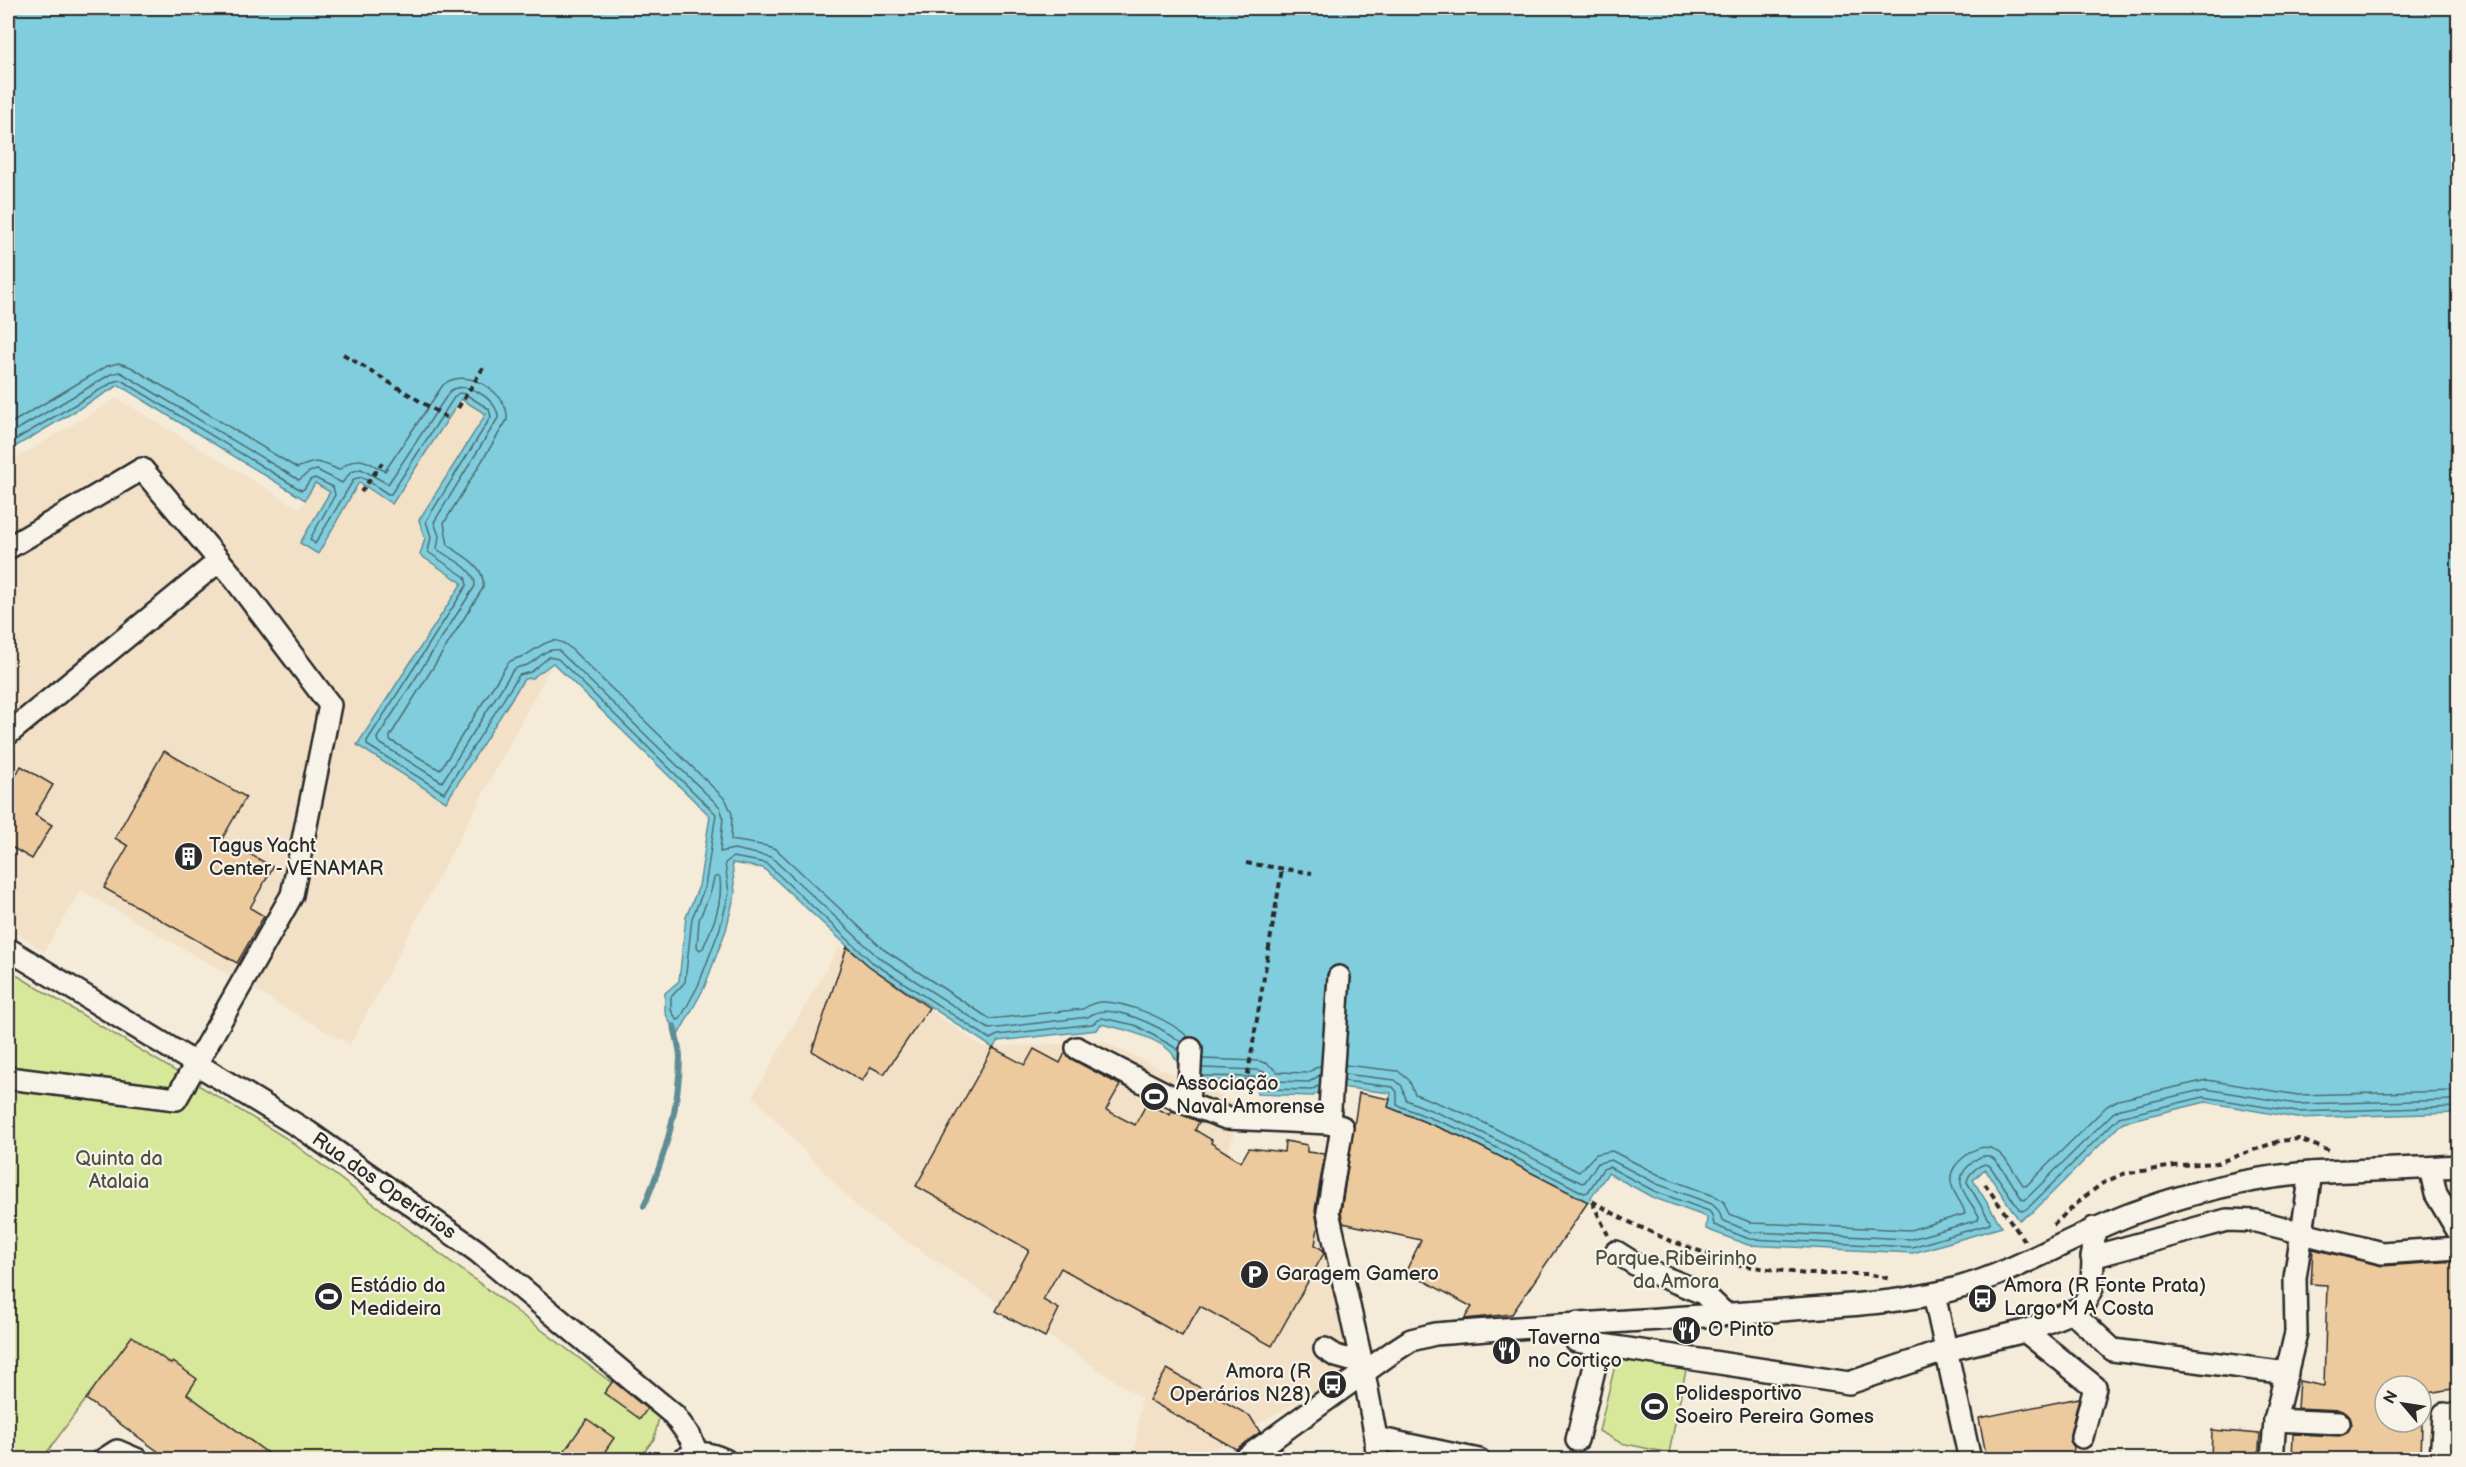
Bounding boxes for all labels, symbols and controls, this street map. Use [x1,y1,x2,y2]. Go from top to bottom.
place label: Tagus Yacht Center - VENAMAR [209,834,383,881]
building icon: Tagus Yacht Center - VENAMAR [172,841,204,873]
place label: Associação Naval Amorense [1176,1072,1325,1119]
sports icon: Associação Naval Amorense [1139,1080,1171,1112]
street label: Rua dos Operários [307,1127,461,1245]
park label: Quinta da Atalaia [75,1147,163,1194]
park label: Parque Ribeirinho da Amora [1595,1247,1757,1294]
parking icon: Garagem Gamero [1239,1258,1271,1290]
place label: Garagem Gamero [1276,1262,1439,1286]
place label: Estádio da Medideira [350,1274,446,1321]
place label: Amora (R Fonte Prata) Largo M A Costa [2004,1274,2206,1321]
sports icon: Estádio da Medideira [313,1281,345,1313]
bus stop icon: Amora (R Fonte Prata) Largo M A Costa [1967,1282,1999,1314]
restaurant icon: O Pinto [1671,1314,1703,1346]
place label: O Pinto [1708,1318,1774,1342]
place label: Taverna no Cortiço [1528,1326,1622,1373]
restaurant icon: Taverna no Cortiço [1491,1334,1523,1366]
place label: Amora (R Operários N28) [1170,1360,1311,1407]
bus stop icon: Amora (R Operários N28) [1316,1368,1348,1400]
north arrow [2373,1374,2433,1434]
place label: Polidesportivo Soeiro Pereira Gomes [1675,1382,1874,1429]
text: N [2380,1388,2402,1407]
sports icon: Polidesportivo Soeiro Pereira Gomes [1638,1390,1670,1422]

